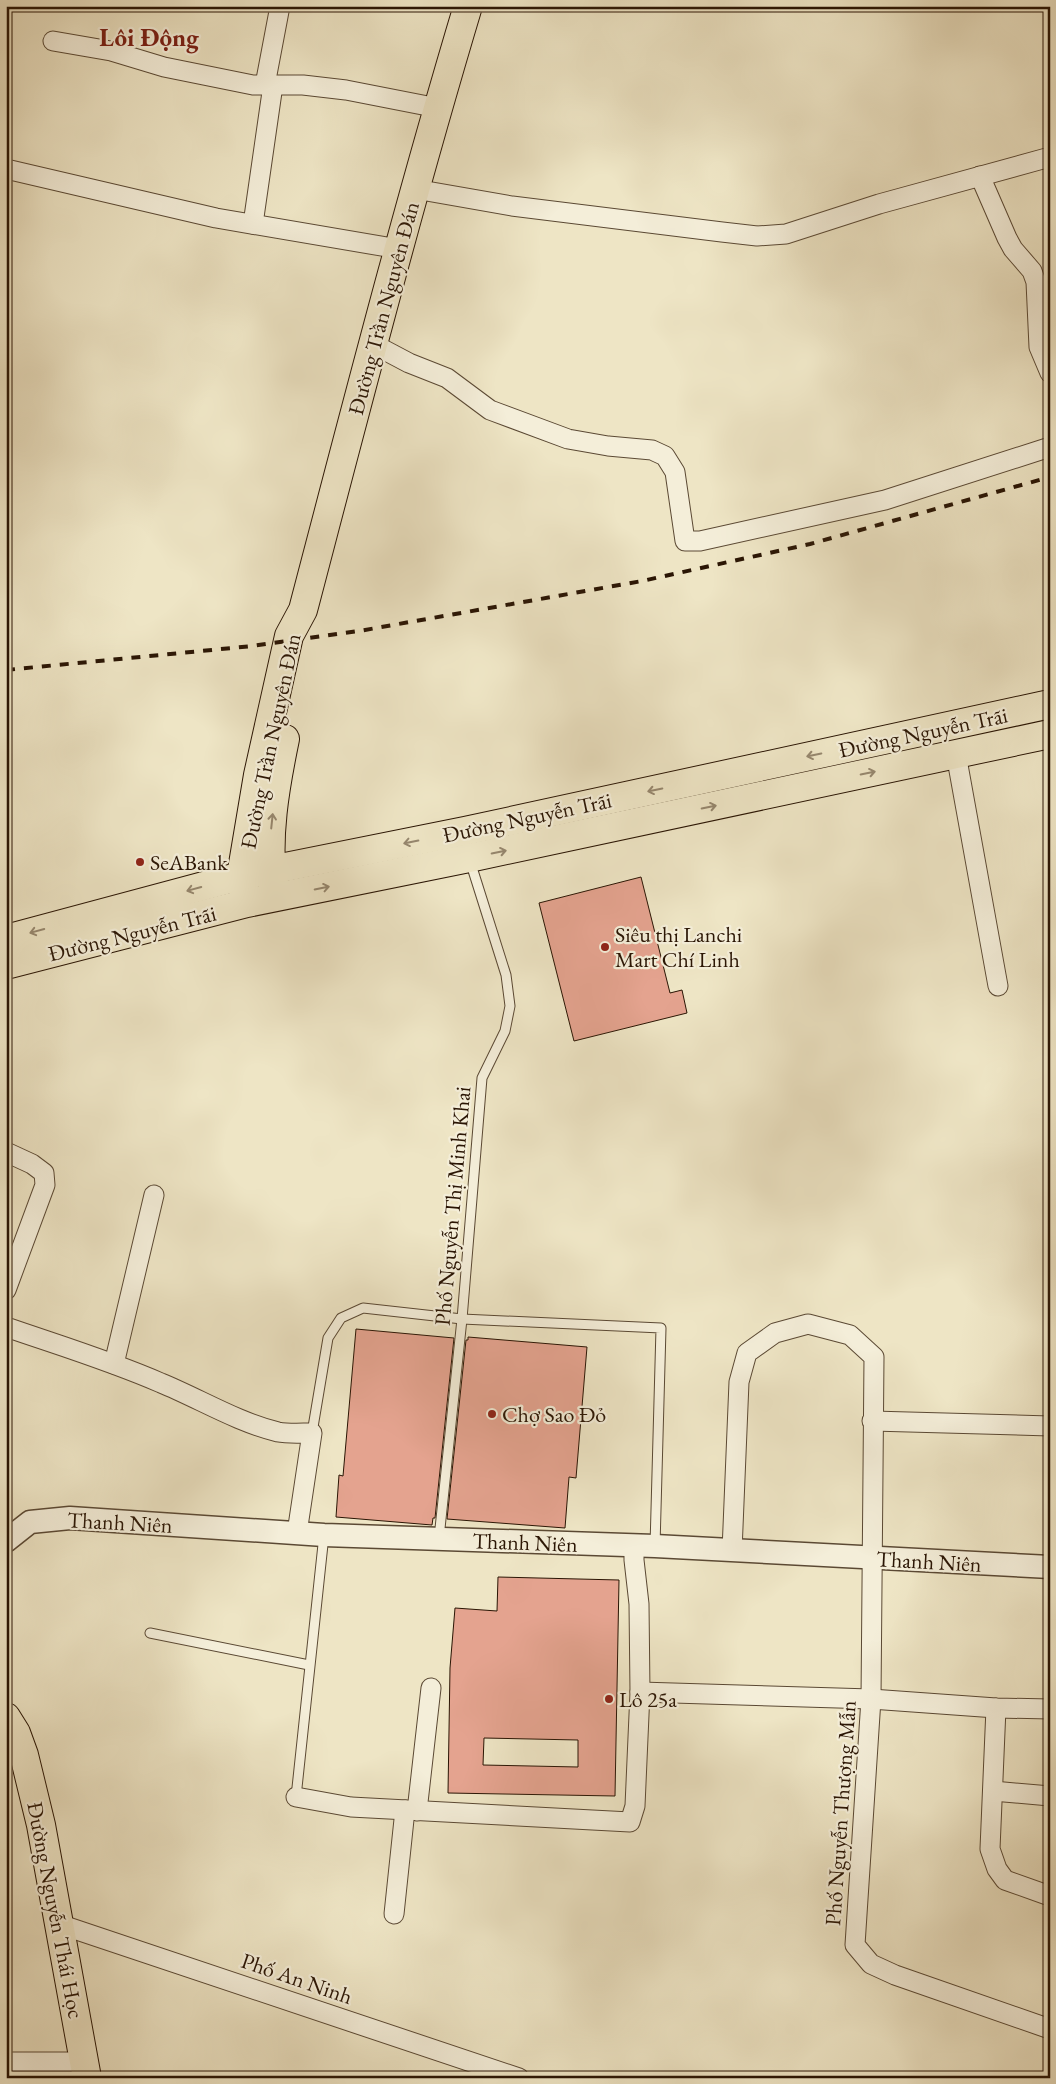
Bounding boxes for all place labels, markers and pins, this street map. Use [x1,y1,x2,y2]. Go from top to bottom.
place label: SeABank [150,848,228,877]
marker: SeABank [134,856,146,868]
place label: Siêu thị Lanchi Mart Chí Linh [615,920,742,974]
marker: Siêu thị Lanchi Mart Chí Linh [599,941,611,953]
place label: Chợ Sao Đỏ [502,1400,606,1429]
marker: Chợ Sao Đỏ [486,1408,498,1420]
place label: Lô 25a [619,1685,677,1714]
marker: Lô 25a [603,1693,615,1705]

